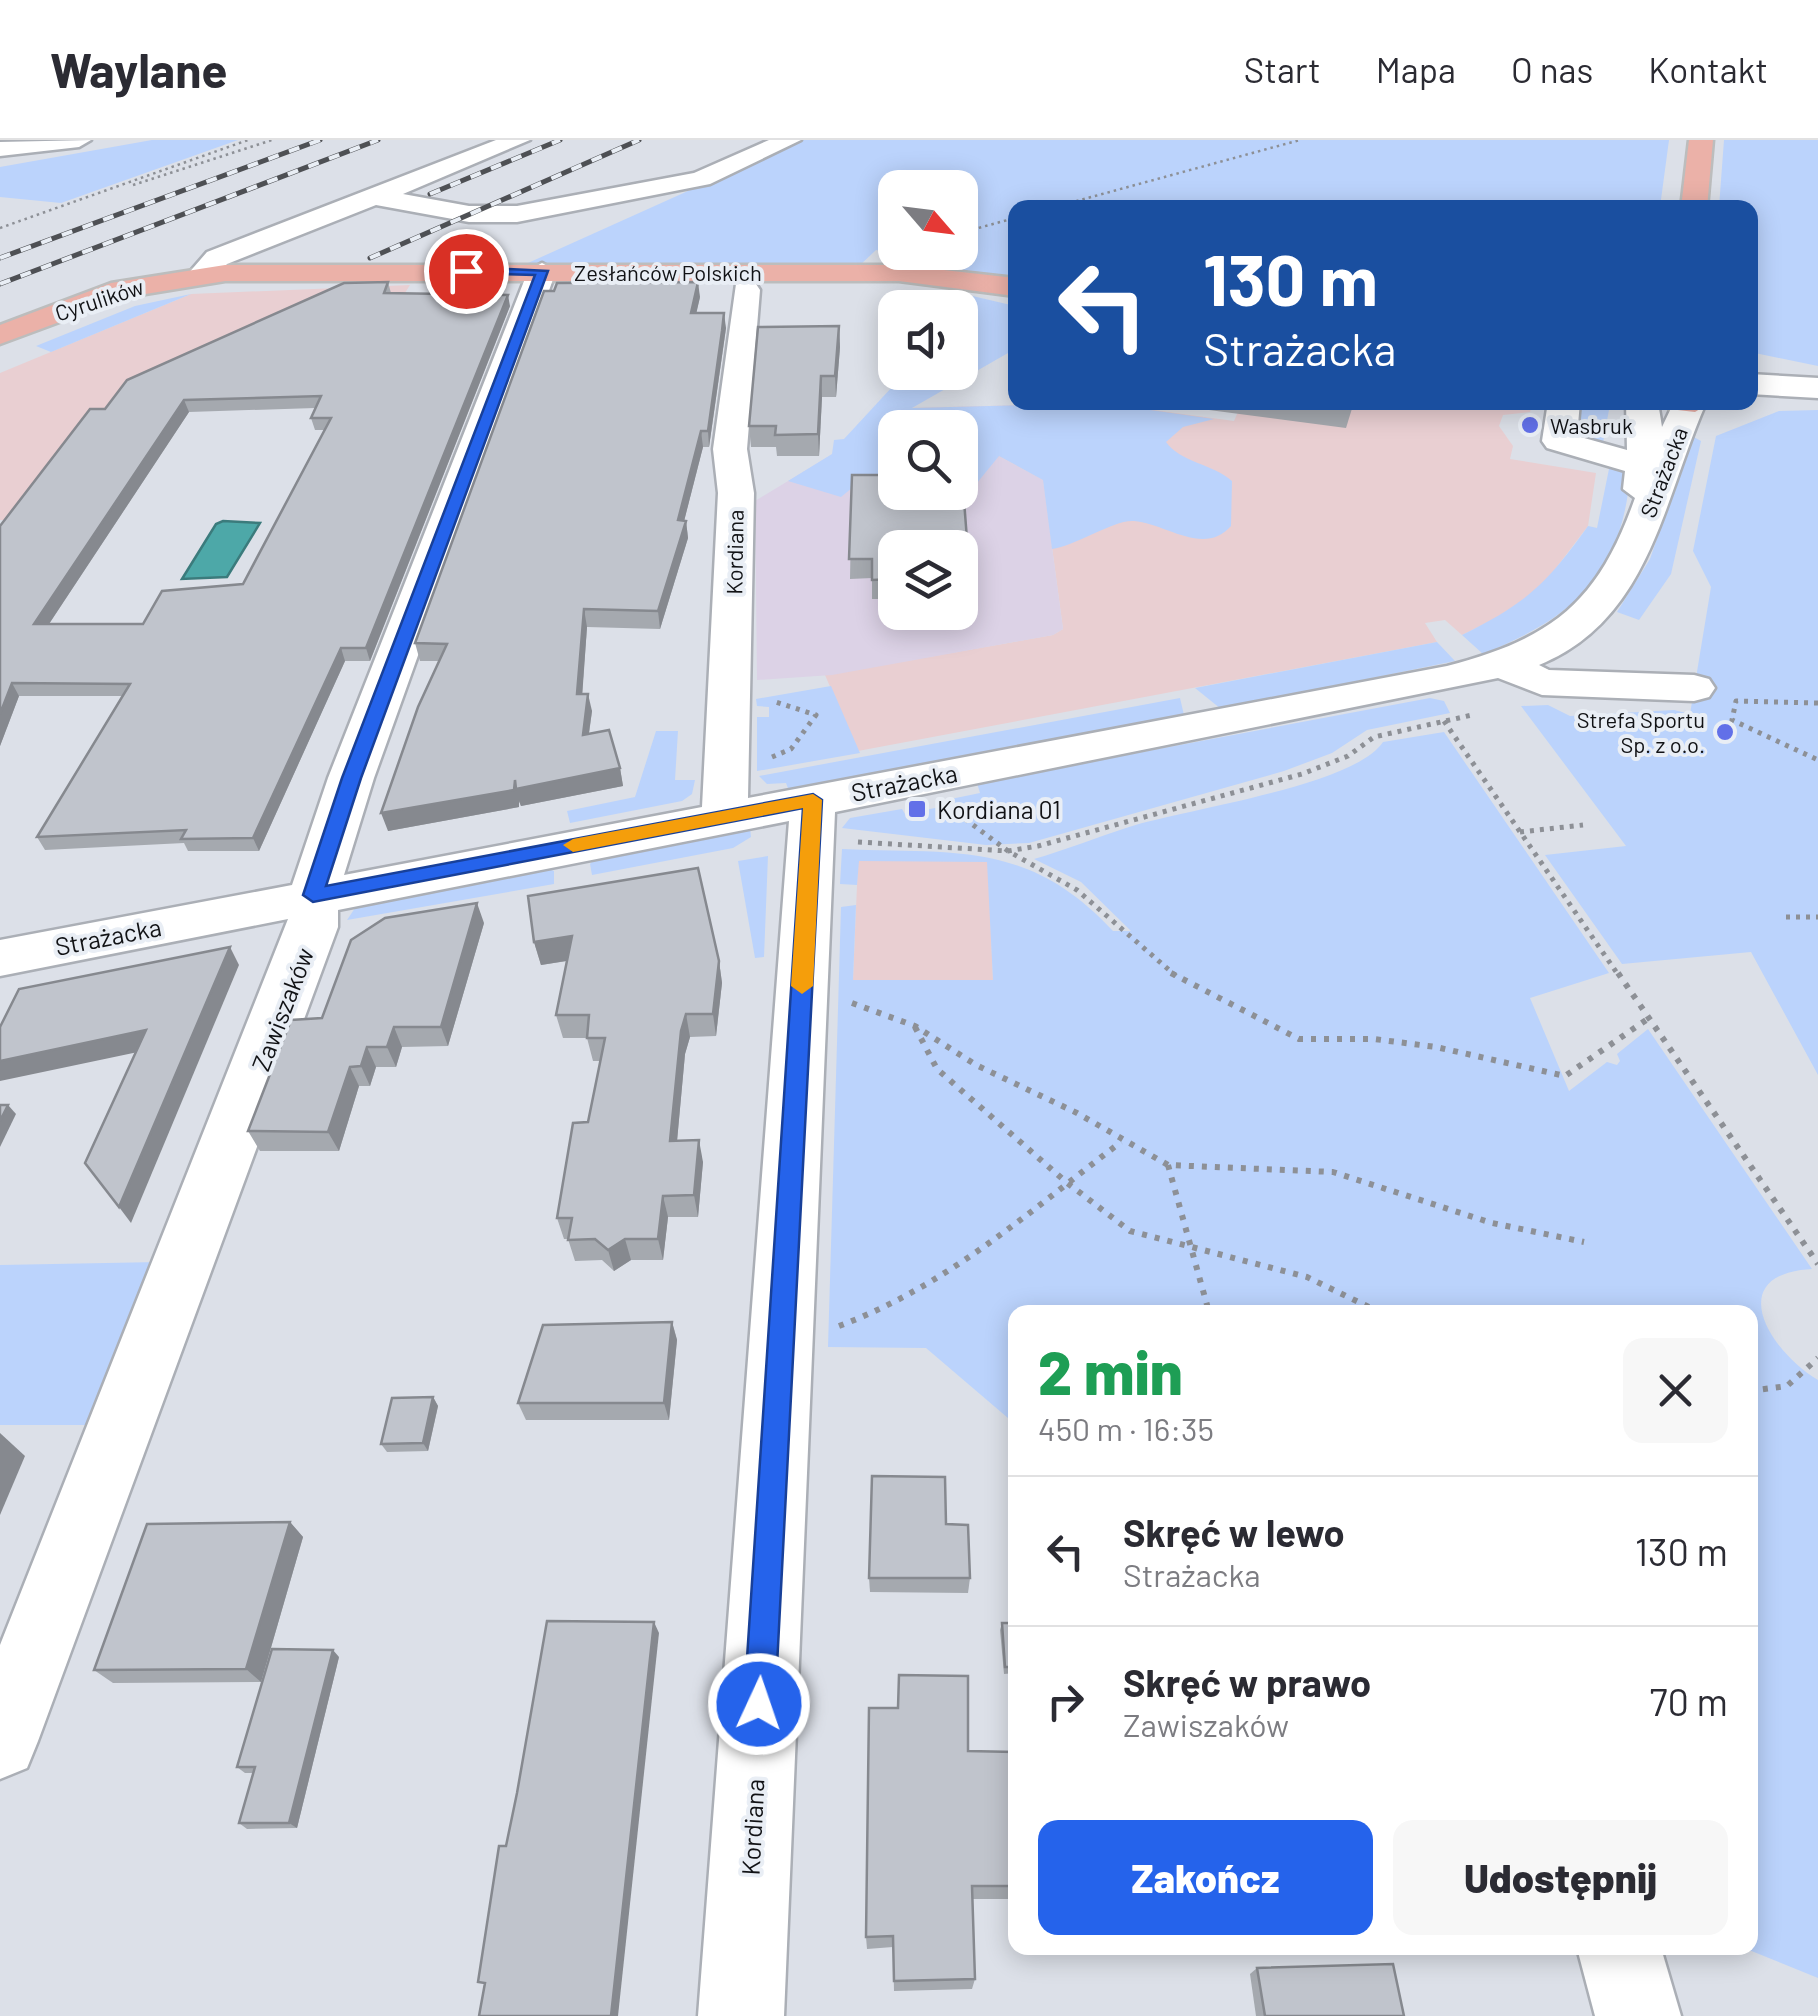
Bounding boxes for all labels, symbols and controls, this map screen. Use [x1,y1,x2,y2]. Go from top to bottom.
text: Waylane [50,40,228,98]
text: Start [1244,48,1321,90]
text: Mapa [1376,48,1456,90]
text: O nas [1511,48,1593,90]
text: Kontakt [1648,48,1768,90]
north arrow [878,170,978,270]
map controls [878,170,978,630]
pin [424,229,509,314]
text: 130 m [1203,236,1378,320]
icon: left [1038,240,1168,370]
icon: arrive [439,244,494,299]
street label: Zesłańców Polskich [574,259,762,285]
street label: Cyrulików [51,272,147,326]
button: sound [878,290,978,390]
text: Strażacka [1203,321,1397,375]
button: search [878,410,978,510]
place label: Wasbruk [1550,412,1633,438]
marker: Wasbruk [1519,414,1541,436]
street label: Strażacka [1634,423,1692,521]
street label: Kordiana [720,509,748,595]
button: layers [878,530,978,630]
place label: Strefa Sportu Sp. z o.o. [1577,706,1705,757]
marker: Strefa Sportu Sp. z o.o. [1714,721,1736,743]
street label: Strażacka [848,757,960,807]
place label: Kordiana 01 [937,794,1061,824]
marker: Kordiana 01 [906,798,928,820]
street label: Strażacka [52,911,164,961]
street label: Zawiszaków [245,943,319,1075]
text: 2 min [1038,1335,1183,1407]
button: close [1623,1338,1728,1443]
text: 450 m · 16:35 [1038,1409,1214,1447]
text: Skręć w lewo [1123,1509,1345,1555]
icon: left [1038,1524,1093,1579]
text: 130 m [1635,1528,1728,1574]
text: Strażacka [1123,1555,1261,1593]
position arrow [707,1652,811,1756]
text: Skręć w prawo [1123,1659,1371,1705]
icon: right [1038,1674,1093,1729]
text: 70 m [1650,1678,1728,1724]
text: Zawiszaków [1123,1705,1289,1743]
street label: Kordiana [734,1778,770,1876]
button: Zakończ [1038,1820,1373,1935]
button: Udostępnij [1393,1820,1728,1935]

